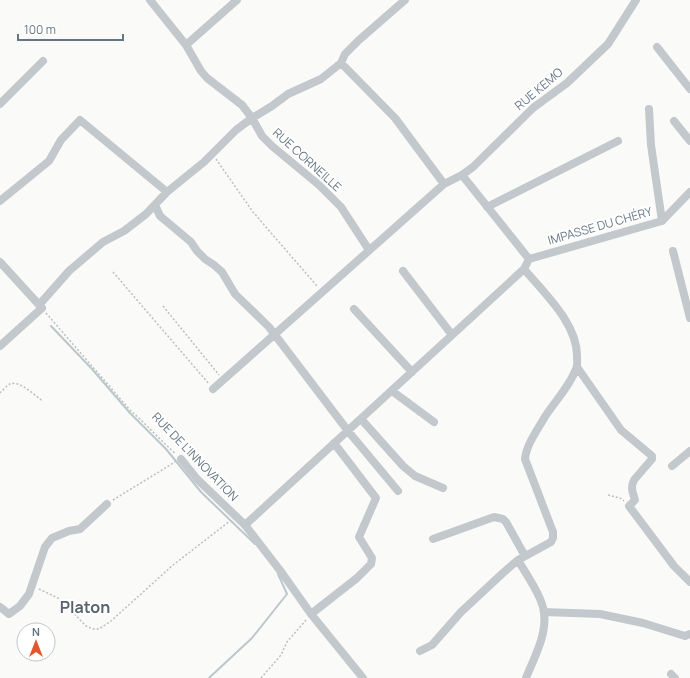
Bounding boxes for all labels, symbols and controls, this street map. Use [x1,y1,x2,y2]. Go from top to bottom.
scale bar [18,16,123,42]
text: 100 m [24,21,56,38]
street label: RUE KEMO [511,63,567,114]
street label: RUE CORNEILLE [269,124,345,195]
street label: IMPASSE DU CHÉRY [546,202,654,249]
street label: RUE DE L'INNOVATION [148,408,242,505]
district label: Platon [60,596,110,618]
north arrow [16,622,56,662]
text: N [32,624,40,639]

